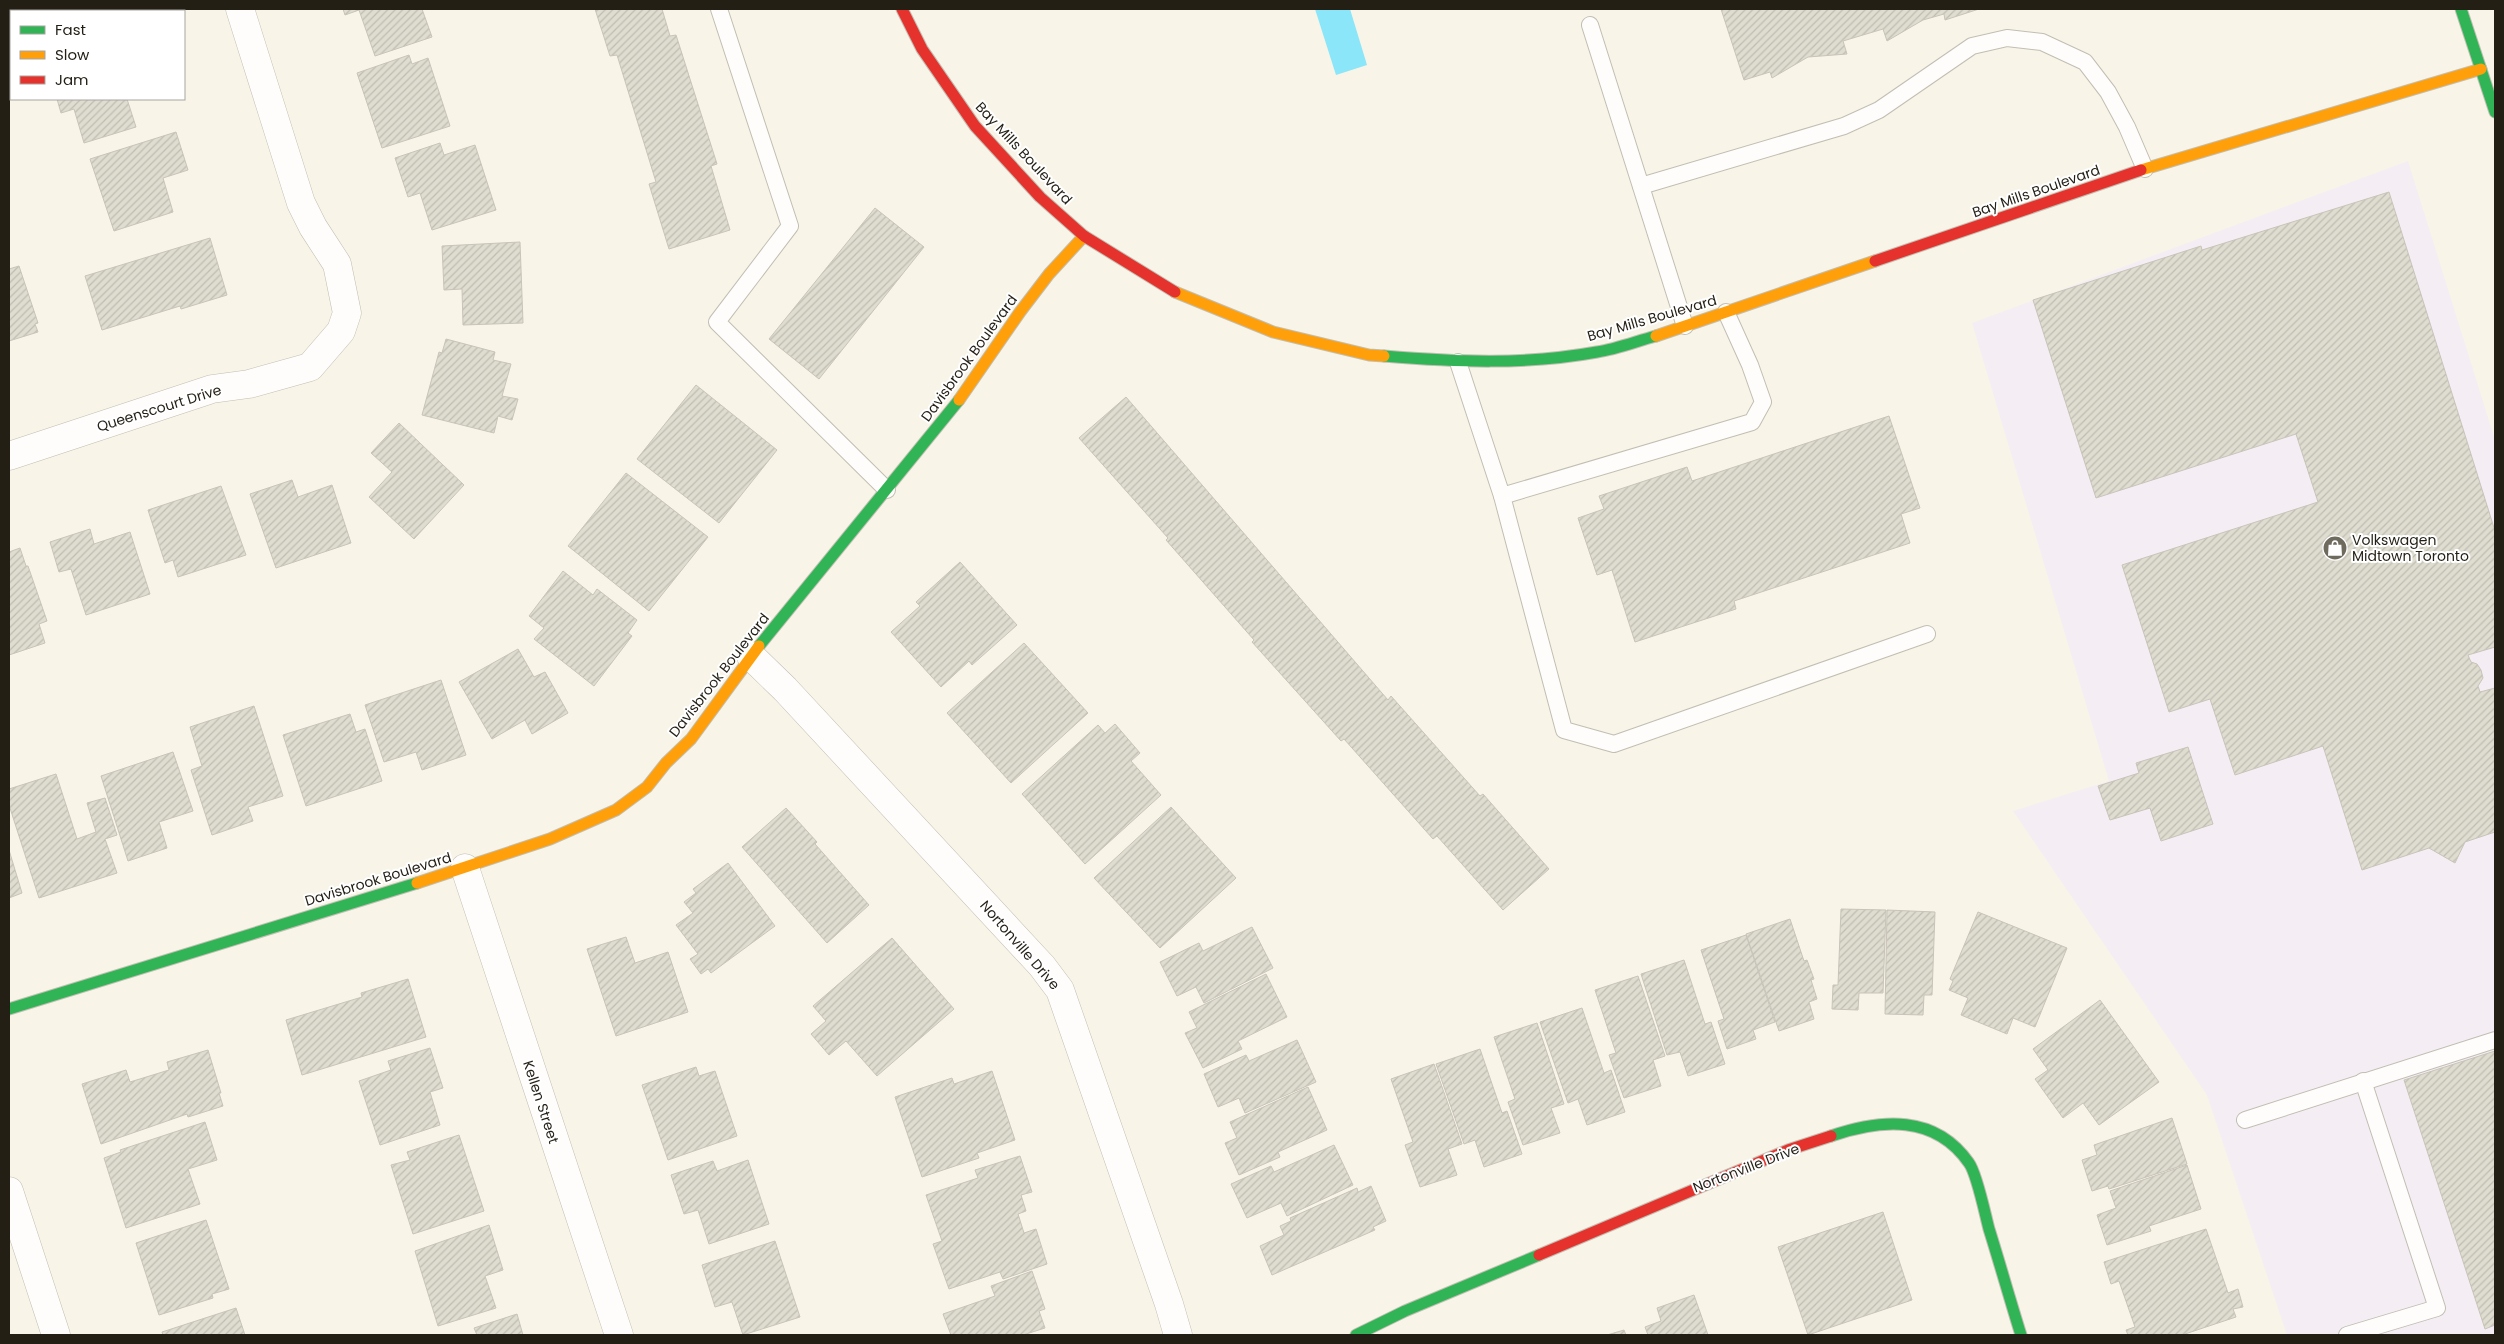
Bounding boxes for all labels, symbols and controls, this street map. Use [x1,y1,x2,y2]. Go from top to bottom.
legend [10,10,185,100]
text: Fast [55,19,86,40]
text: Slow [55,44,90,65]
text: Jam [55,69,89,90]
street label: Bay Mills Boulevard [971,97,1077,209]
street label: Bay Mills Boulevard [1970,160,2102,222]
street label: Bay Mills Boulevard [1585,290,1719,346]
street label: Davisbrook Boulevard [916,291,1022,425]
street label: Queenscourt Drive [94,379,224,436]
place label: Volkswagen Midtown Toronto [2352,530,2469,566]
shop icon: Volkswagen Midtown Toronto [2322,535,2348,561]
street label: Davisbrook Boulevard [664,609,774,741]
street label: Davisbrook Boulevard [302,847,454,911]
street label: Nortonville Drive [975,896,1065,994]
street label: Kellen Street [518,1058,564,1146]
street label: Nortonville Drive [1690,1138,1803,1198]

